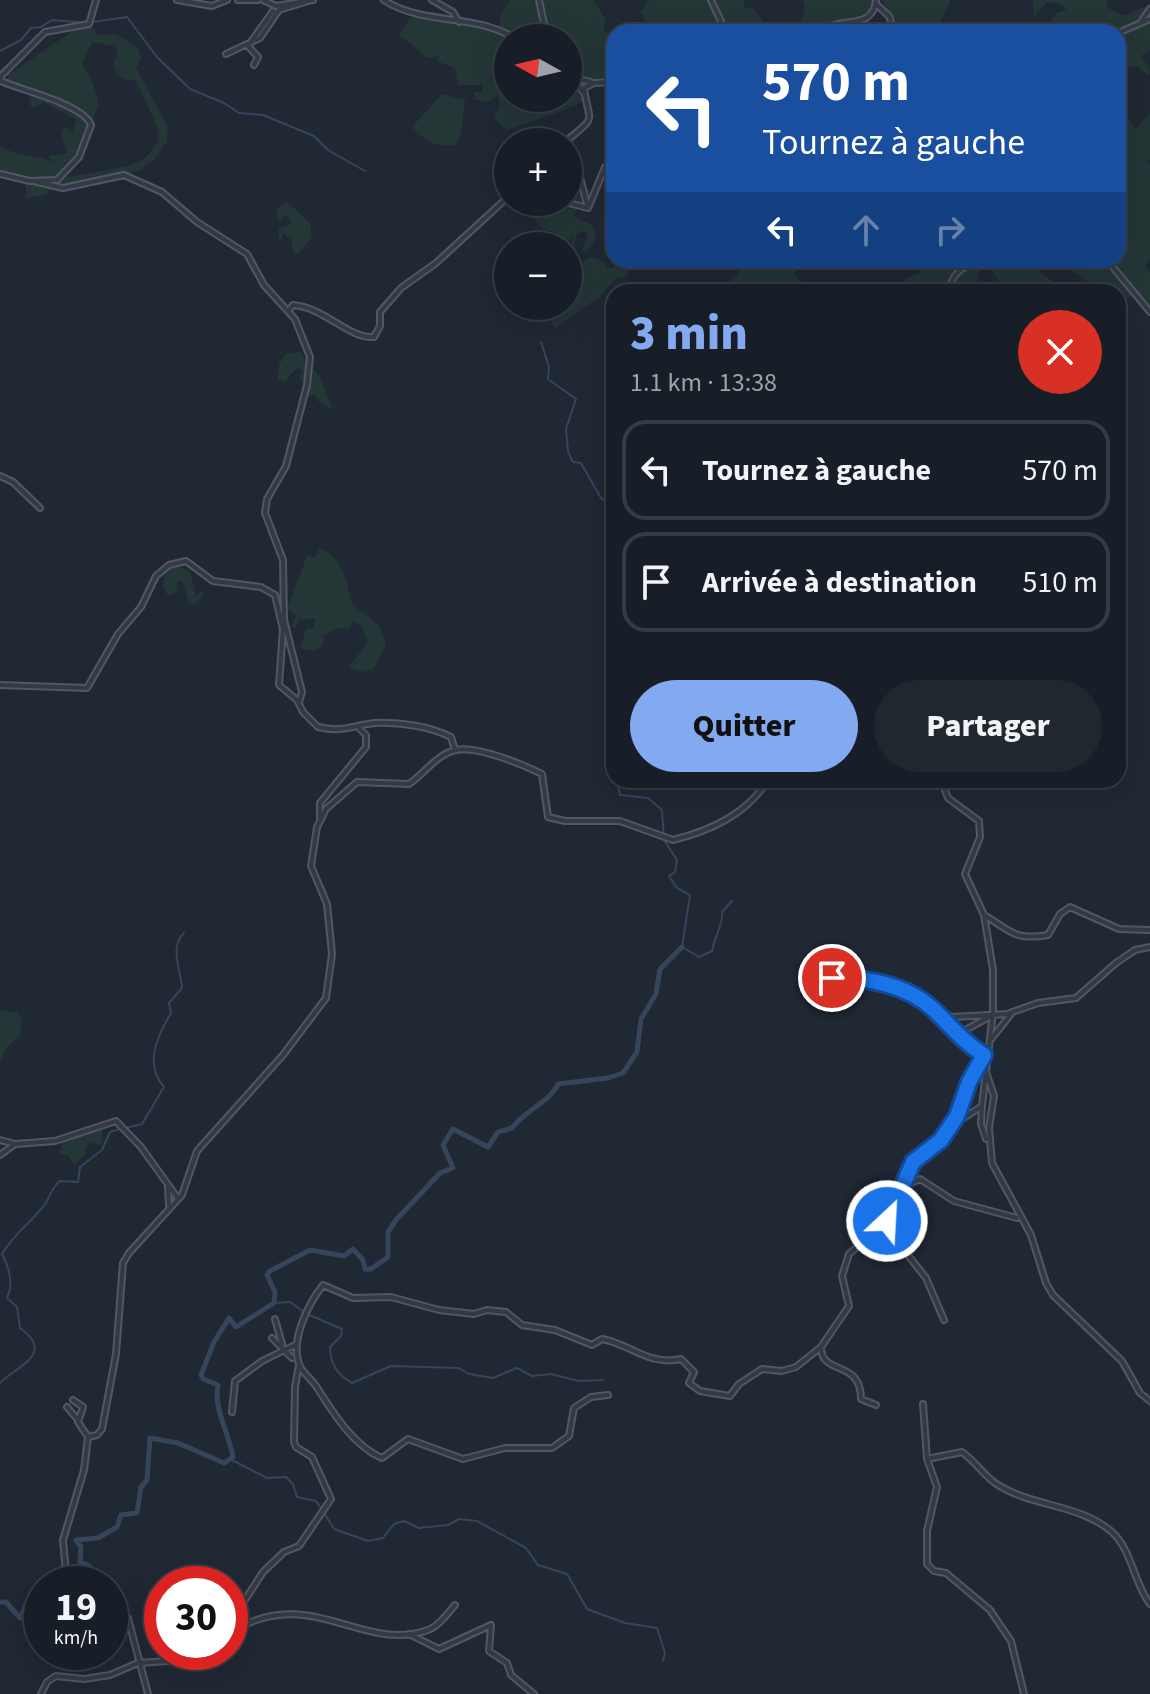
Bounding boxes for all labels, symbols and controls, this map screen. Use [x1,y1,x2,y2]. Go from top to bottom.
north arrow [494,24,582,112]
map controls [494,24,582,320]
text: 570 m [762,43,910,122]
icon: left [630,56,734,160]
text: Tournez à gauche [762,117,1025,168]
button: + [494,128,582,216]
icon: left [760,208,804,252]
icon: ahead [844,208,888,252]
icon: right [928,208,972,252]
button: − [494,232,582,320]
text: 3 min [630,300,748,368]
button: close [1018,310,1102,394]
text: 1.1 km · 13:38 [630,364,777,401]
icon: left [634,448,678,492]
text: Tournez à gauche [702,449,931,492]
text: 570 m [1022,449,1098,492]
icon: arrive [634,560,678,604]
text: Arrivée à destination [702,561,977,604]
text: 510 m [1022,561,1098,604]
button: Quitter [630,680,858,772]
button: Partager [874,680,1102,772]
pin [798,944,866,1012]
icon: arrive [810,956,854,1000]
position arrow [845,1179,929,1263]
speed limit sign: 30 [144,1566,248,1670]
text: 19 [55,1579,97,1636]
text: km/h [54,1624,98,1652]

